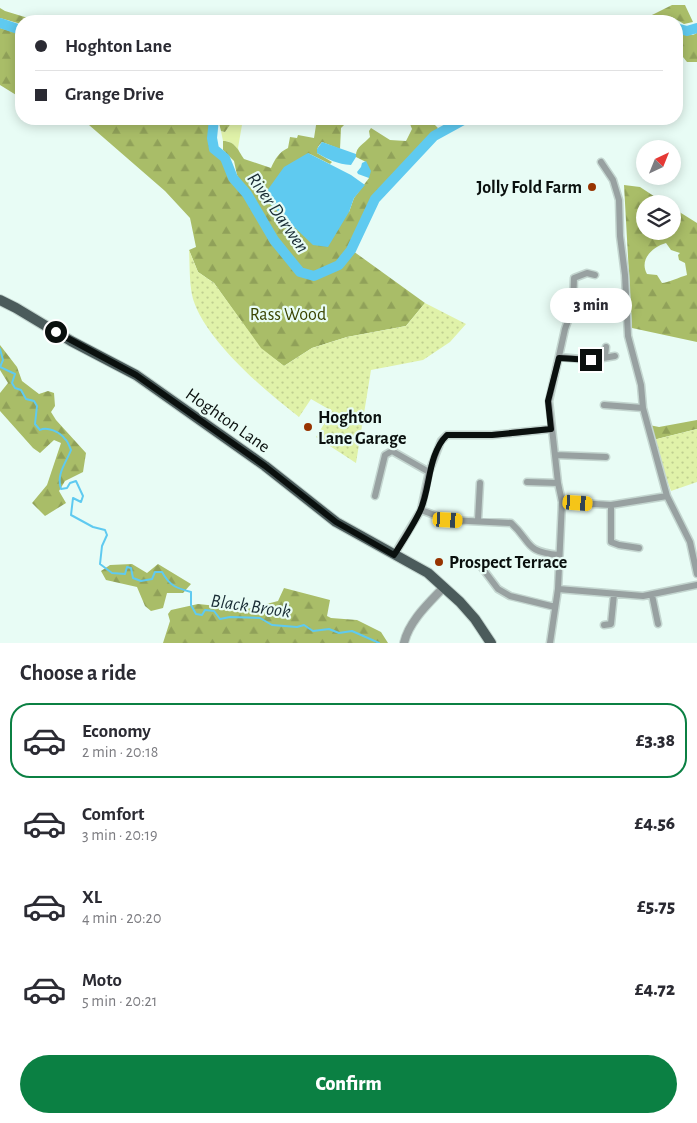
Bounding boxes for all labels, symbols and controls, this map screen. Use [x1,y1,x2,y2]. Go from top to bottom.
text: Hoghton Lane [65,37,172,56]
text: Grange Drive [65,85,164,104]
north arrow [636,140,681,185]
map controls [636,140,681,240]
water label: River Darwen [243,169,312,256]
place label: Jolly Fold Farm [477,179,582,197]
marker: Jolly Fold Farm [586,181,598,193]
button: layers [636,195,681,240]
callout: 3 min [550,288,632,322]
text: 3 min [573,297,609,313]
park label: Rass Wood [250,306,326,324]
route start [45,321,67,343]
route end [580,349,602,371]
street label: Hoghton Lane [182,385,273,456]
place label: Hoghton Lane Garage [318,409,406,448]
marker: Hoghton Lane Garage [302,421,314,433]
car [562,494,593,512]
car [432,512,463,528]
place label: Prospect Terrace [449,554,567,572]
marker: Prospect Terrace [433,556,445,568]
water label: Black Brook [209,591,292,622]
text: Choose a ride [20,662,136,684]
icon: car [22,718,67,763]
text: Economy [82,722,151,741]
text: £3.38 [636,731,675,750]
text: 2 min · 20:18 [82,744,158,760]
icon: car [22,801,67,846]
text: Comfort [82,805,144,824]
text: £4.56 [635,814,675,833]
text: 3 min · 20:19 [82,827,158,843]
icon: car [22,884,67,929]
text: XL [82,888,102,907]
text: £5.75 [637,897,675,916]
text: 4 min · 20:20 [82,910,161,926]
icon: car [22,967,67,1012]
text: Moto [82,971,122,990]
text: £4.72 [635,980,675,999]
text: 5 min · 20:21 [82,993,157,1009]
button: Confirm [20,1055,677,1113]

